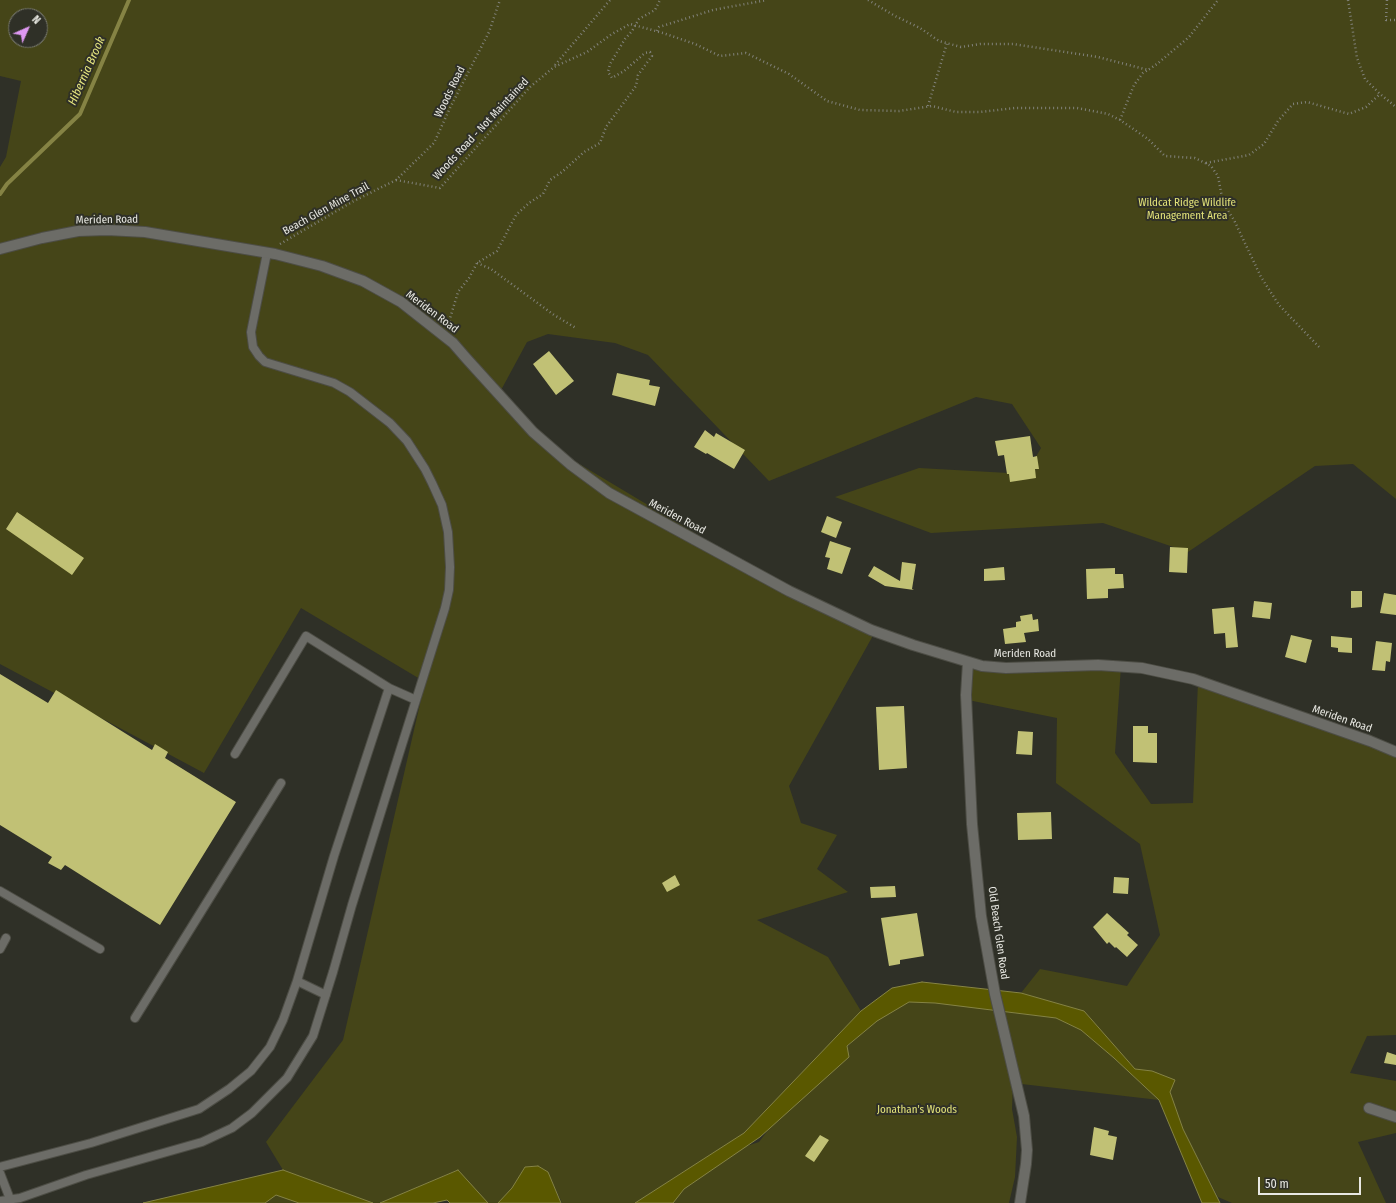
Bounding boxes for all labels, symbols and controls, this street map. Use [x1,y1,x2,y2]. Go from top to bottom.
north arrow [8,8,48,48]
text: N [29,13,43,27]
water label: Hibernia Brook [65,34,109,108]
street label: Woods Road [432,64,468,120]
street label: Woods Road - Not Maintained [430,75,532,183]
street label: Beach Glen Mine Trail [281,180,371,238]
park label: Wildcat Ridge Wildlife Management Area [1138,196,1236,222]
street label: Meriden Road [76,213,138,227]
street label: Meriden Road [403,288,461,336]
street label: Meriden Road [646,497,708,537]
street label: Meriden Road [994,647,1056,661]
street label: Meriden Road [1310,703,1374,735]
street label: Old Beach Glen Road [985,886,1011,980]
park label: Jonathan's Woods [877,1103,957,1117]
scale bar [1260,1169,1363,1195]
text: 50 m [1265,1177,1289,1191]

